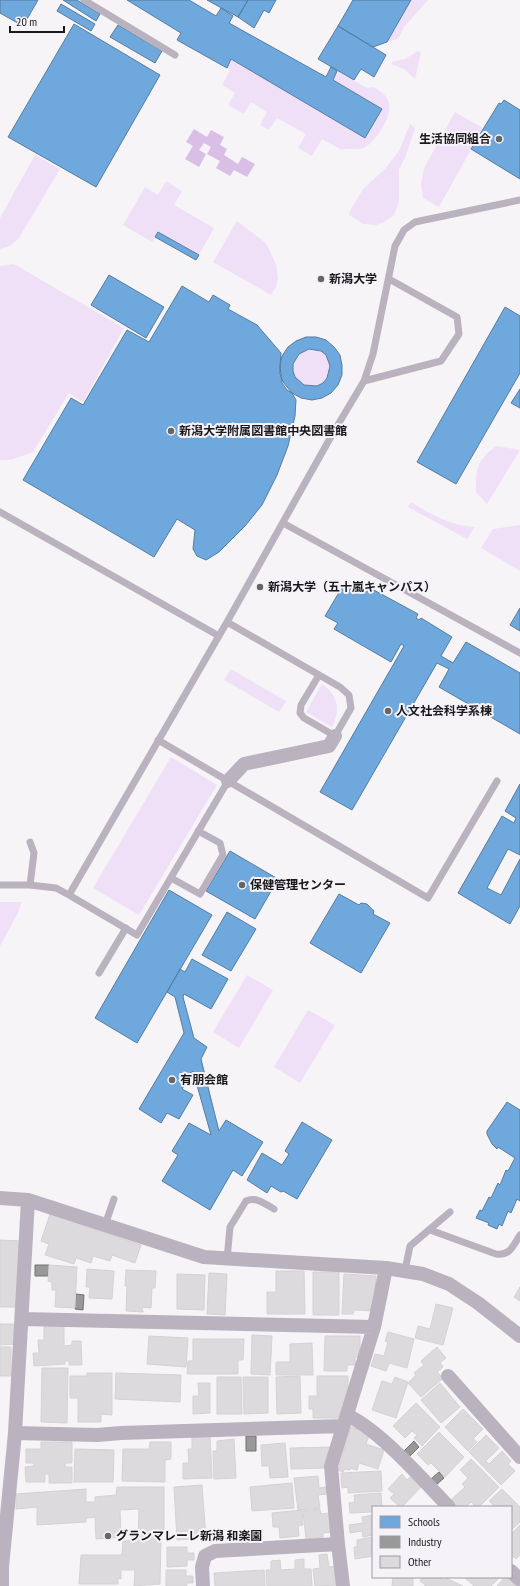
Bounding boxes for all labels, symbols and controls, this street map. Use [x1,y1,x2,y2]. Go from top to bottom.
scale bar [10,8,64,34]
text: 20 m [16,14,37,29]
place label: 生活協同組合 [419,131,491,146]
marker: 生活協同組合 [494,134,504,144]
place label: 新潟大学 [329,271,377,286]
marker: 新潟大学 [316,274,326,284]
place label: 新潟大学附属図書館中央図書館 [179,423,347,438]
marker: 新潟大学附属図書館中央図書館 [166,426,176,436]
place label: 新潟大学（五十嵐キャンパス） [268,579,436,594]
marker: 新潟大学（五十嵐キャンパス） [255,582,265,592]
place label: 人文社会科学系棟 [396,703,492,718]
marker: 人文社会科学系棟 [383,706,393,716]
place label: 保健管理センター [250,877,346,892]
marker: 保健管理センター [237,880,247,890]
place label: 有朋会館 [180,1072,228,1087]
marker: 有朋会館 [167,1075,177,1085]
legend [372,1506,512,1578]
text: Schools [408,1514,440,1529]
place label: グランマレーレ新潟 和楽園 [116,1528,262,1543]
marker: グランマレーレ新潟 和楽園 [103,1531,113,1541]
text: Industry [408,1534,442,1549]
text: Other [408,1554,432,1569]

